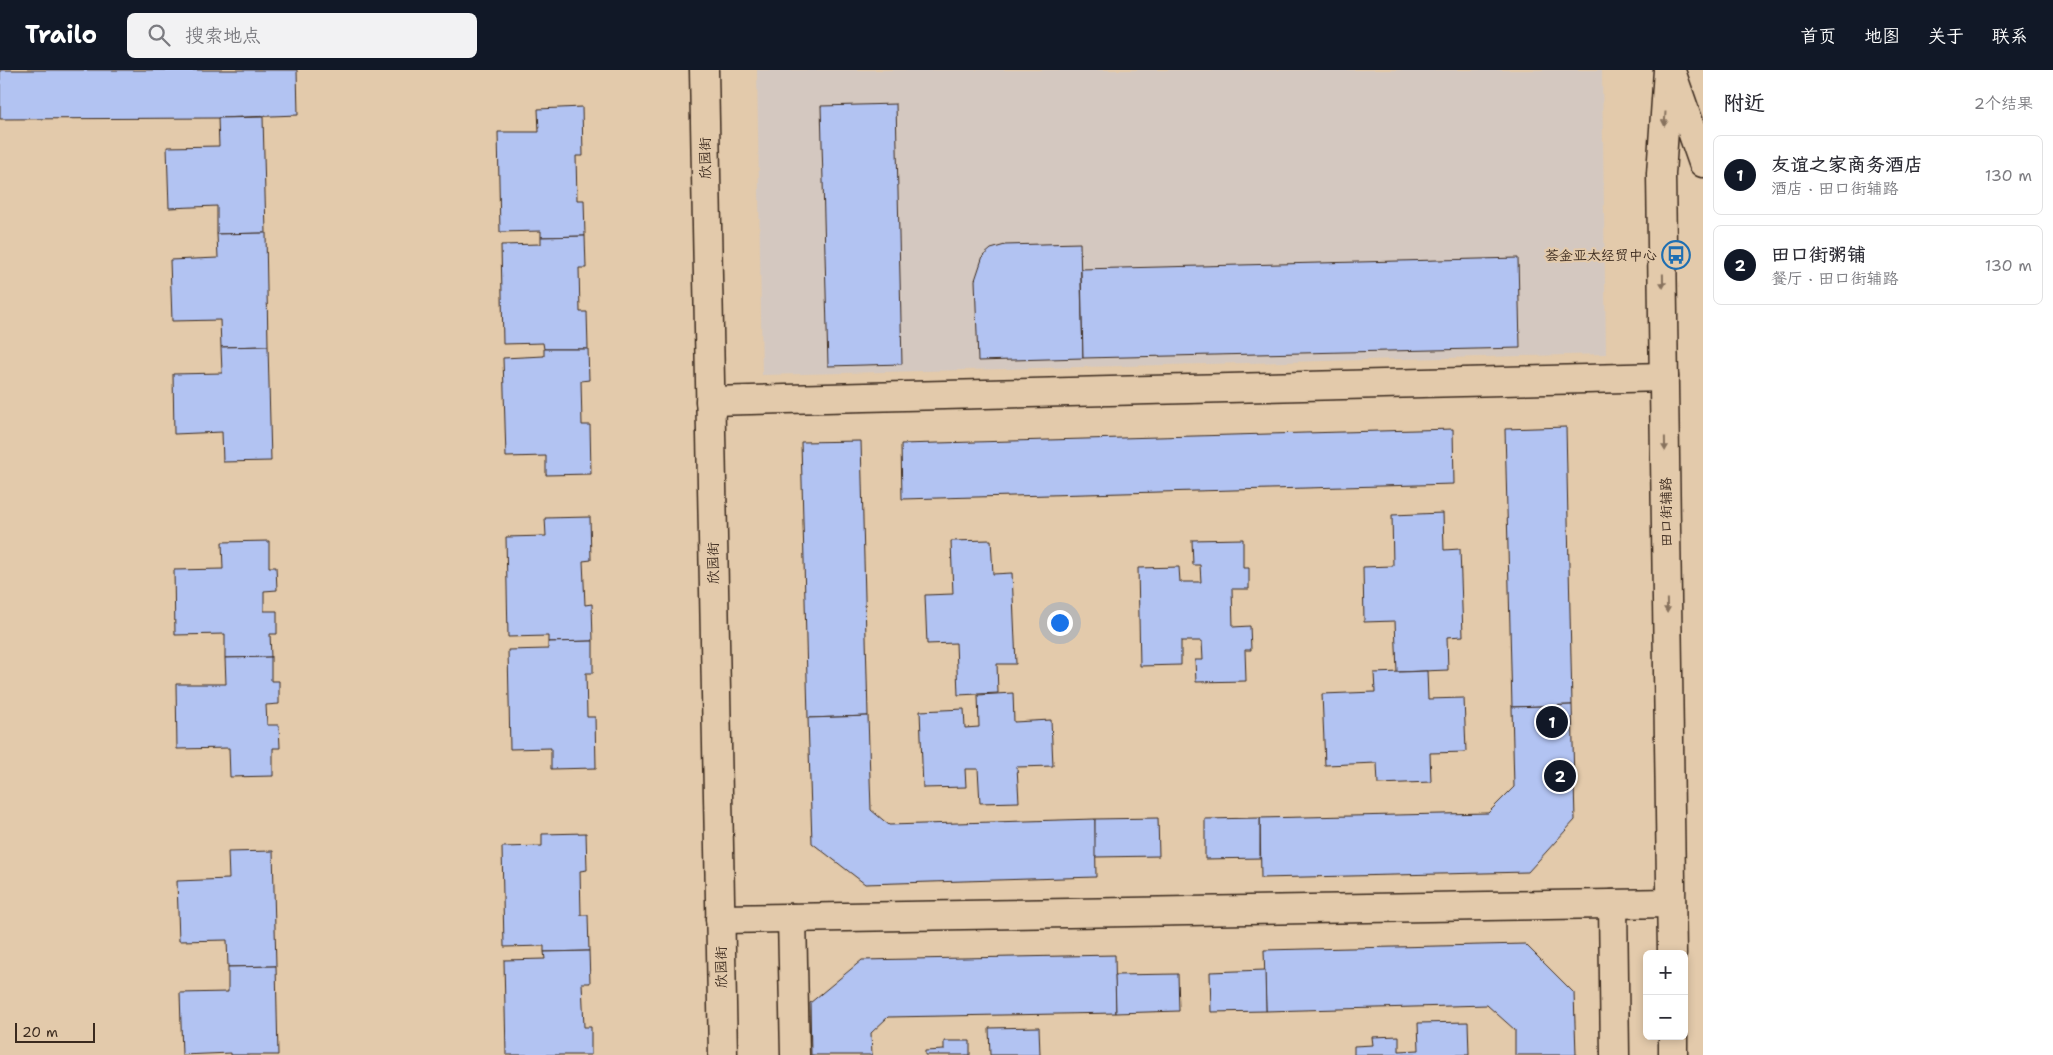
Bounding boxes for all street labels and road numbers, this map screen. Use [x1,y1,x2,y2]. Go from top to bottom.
street label: 欣园街 [696,137,714,179]
street label: 田口街辅路 [1656,477,1676,547]
street label: 欣园街 [704,542,722,584]
street label: 欣园街 [712,946,730,988]

